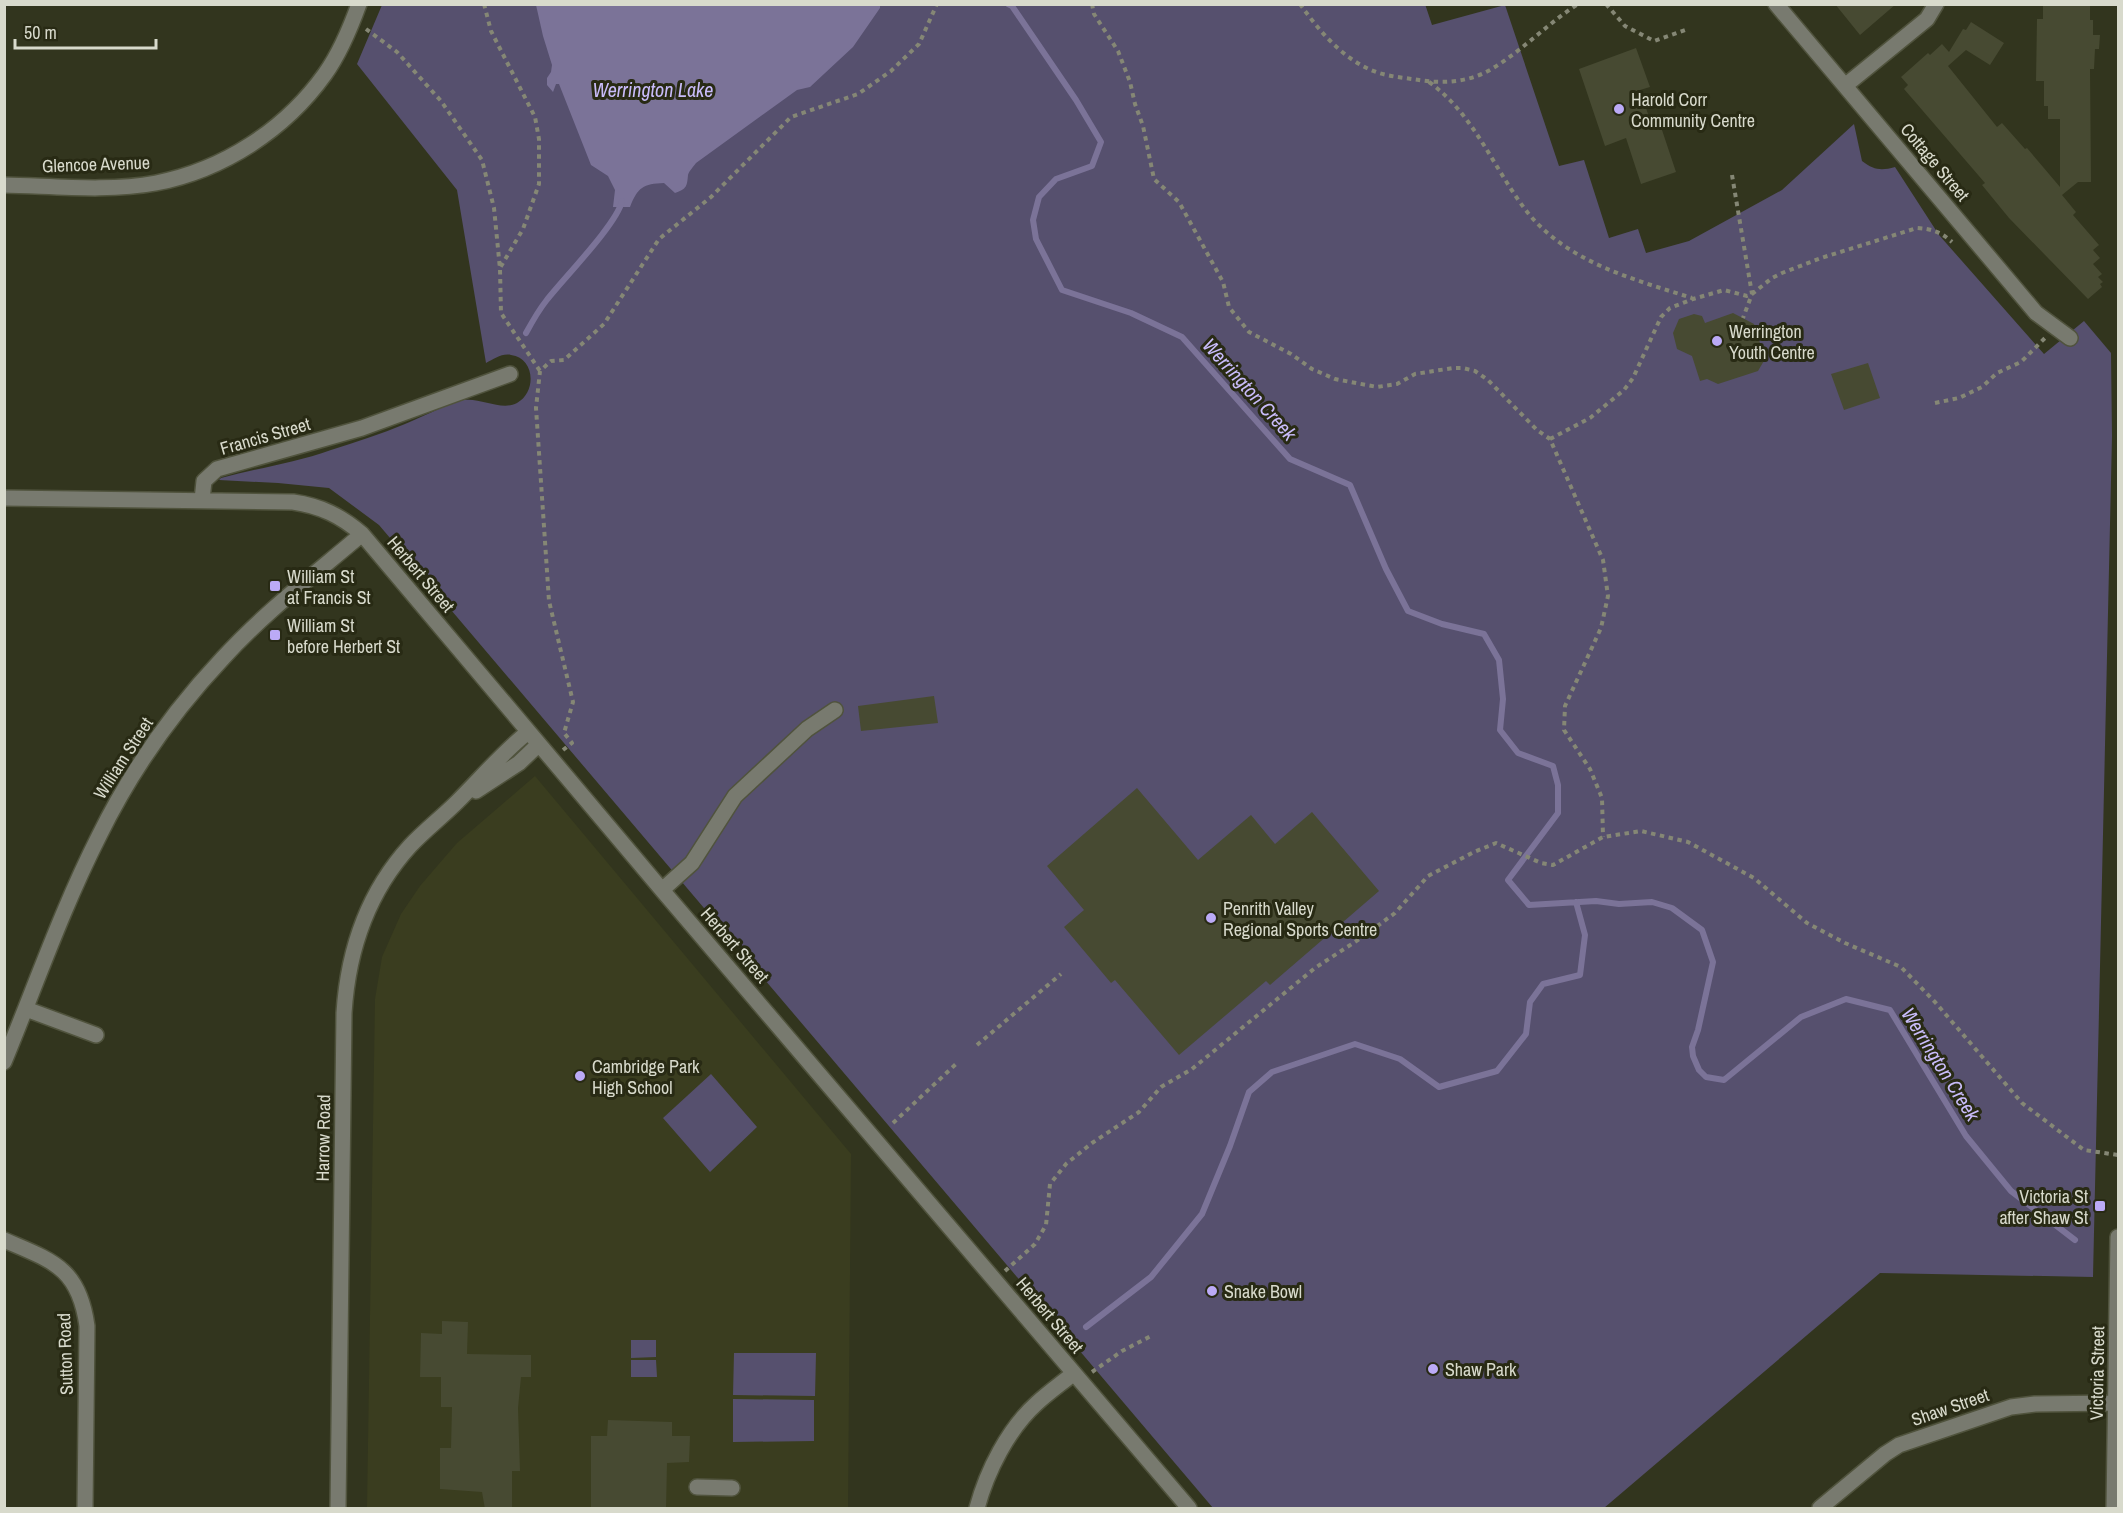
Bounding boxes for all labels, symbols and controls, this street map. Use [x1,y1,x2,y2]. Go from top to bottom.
scale bar [15,12,156,50]
text: 50 m [24,20,57,45]
water label: Werrington Lake [593,76,713,103]
place label: Harold Corr Community Centre [1631,87,1755,133]
marker: Harold Corr Community Centre [1612,102,1626,116]
street label: Cottage Street [1895,118,1975,206]
street label: Glencoe Avenue [42,150,150,178]
place label: Werrington Youth Centre [1729,319,1815,365]
water label: Werrington Creek [1197,332,1304,447]
marker: Werrington Youth Centre [1710,334,1724,348]
street label: Francis Street [217,411,313,461]
street label: Herbert Street [382,530,460,618]
place label: William St at Francis St [287,564,371,610]
marker: William St at Francis St [268,579,282,593]
place label: William St before Herbert St [287,613,400,659]
marker: William St before Herbert St [268,628,282,642]
street label: William Street [87,712,159,804]
place label: Penrith Valley Regional Sports Centre [1223,896,1377,942]
street label: Herbert Street [695,902,775,988]
marker: Penrith Valley Regional Sports Centre [1204,911,1218,925]
water label: Werrington Creek [1895,1002,1987,1127]
place label: Cambridge Park High School [592,1054,700,1100]
marker: Cambridge Park High School [573,1069,587,1083]
street label: Harrow Road [310,1094,336,1182]
place label: Victoria St after Shaw St [1999,1184,2088,1230]
marker: Victoria St after Shaw St [2093,1199,2107,1213]
street label: Herbert Street [1011,1271,1089,1359]
place label: Snake Bowl [1224,1279,1302,1304]
marker: Snake Bowl [1205,1284,1219,1298]
street label: Sutton Road [51,1313,79,1395]
street label: Victoria Street [2084,1326,2110,1420]
place label: Shaw Park [1445,1357,1517,1382]
marker: Shaw Park [1426,1362,1440,1376]
street label: Shaw Street [1908,1382,1992,1432]

